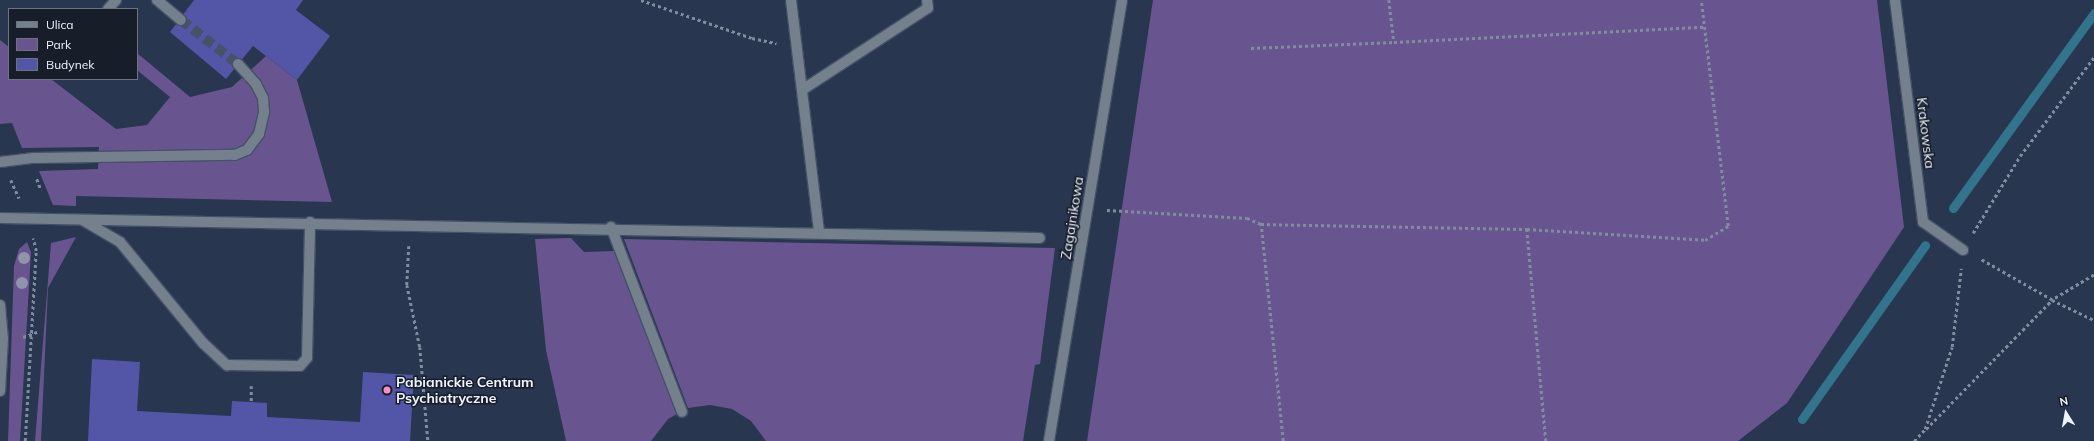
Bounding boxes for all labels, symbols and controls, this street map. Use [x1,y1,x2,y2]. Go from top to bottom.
legend [8,8,138,80]
text: Ulica [46,17,74,32]
text: Park [46,37,71,52]
text: Budynek [46,57,94,72]
street label: Krakowska [1913,96,1939,170]
street label: Zagajnikowa [1057,175,1087,261]
place label: Pabianickie Centrum Psychiatryczne [396,374,534,406]
marker: Pabianickie Centrum Psychiatryczne [381,384,393,396]
north arrow [2046,393,2086,433]
text: N [2058,394,2069,409]

